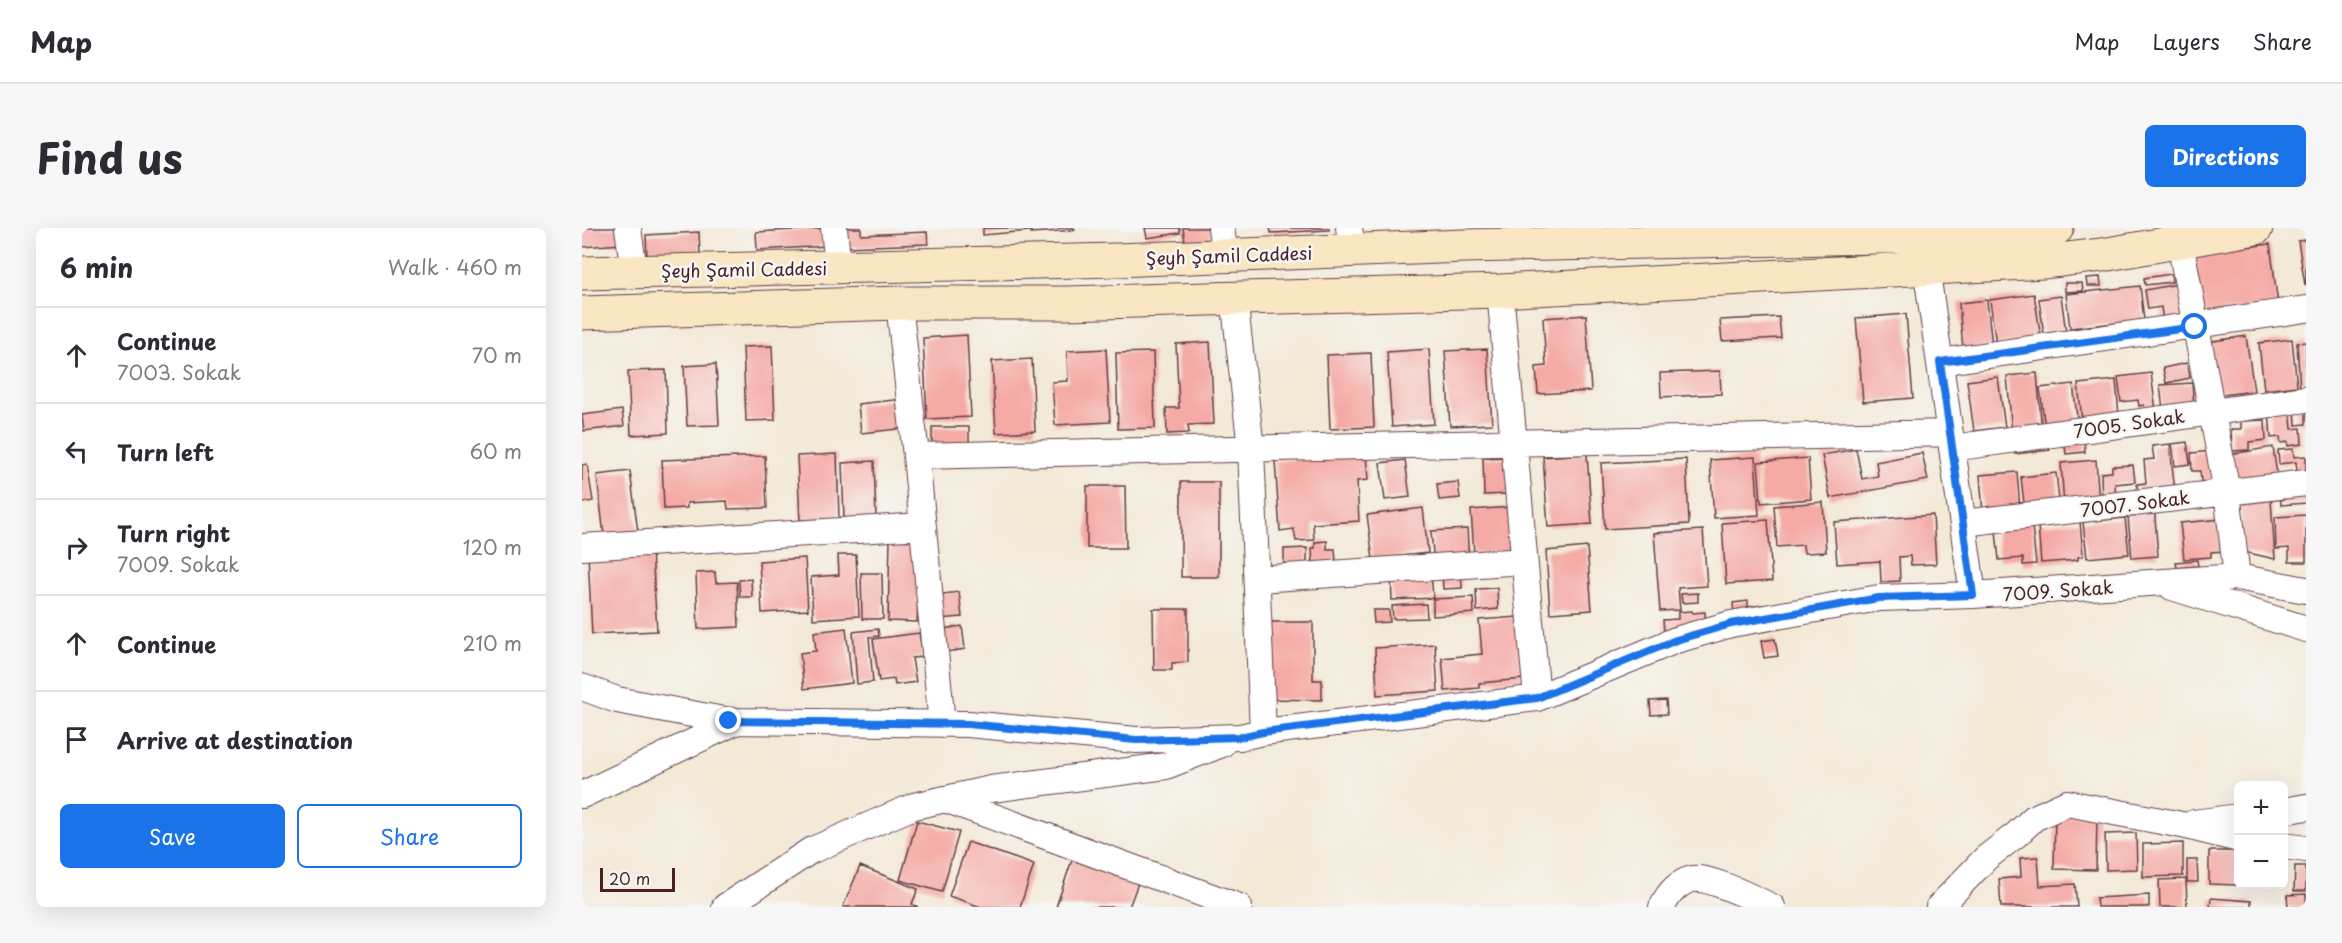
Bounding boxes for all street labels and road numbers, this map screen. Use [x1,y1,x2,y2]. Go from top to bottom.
street label: Şeyh Şamil Caddesi [1145,239,1313,271]
street label: Şeyh Şamil Caddesi [661,254,827,284]
street label: 7005. Sokak [2072,402,2186,444]
street label: 7007. Sokak [2079,483,2191,523]
street label: 7009. Sokak [2002,573,2114,607]

